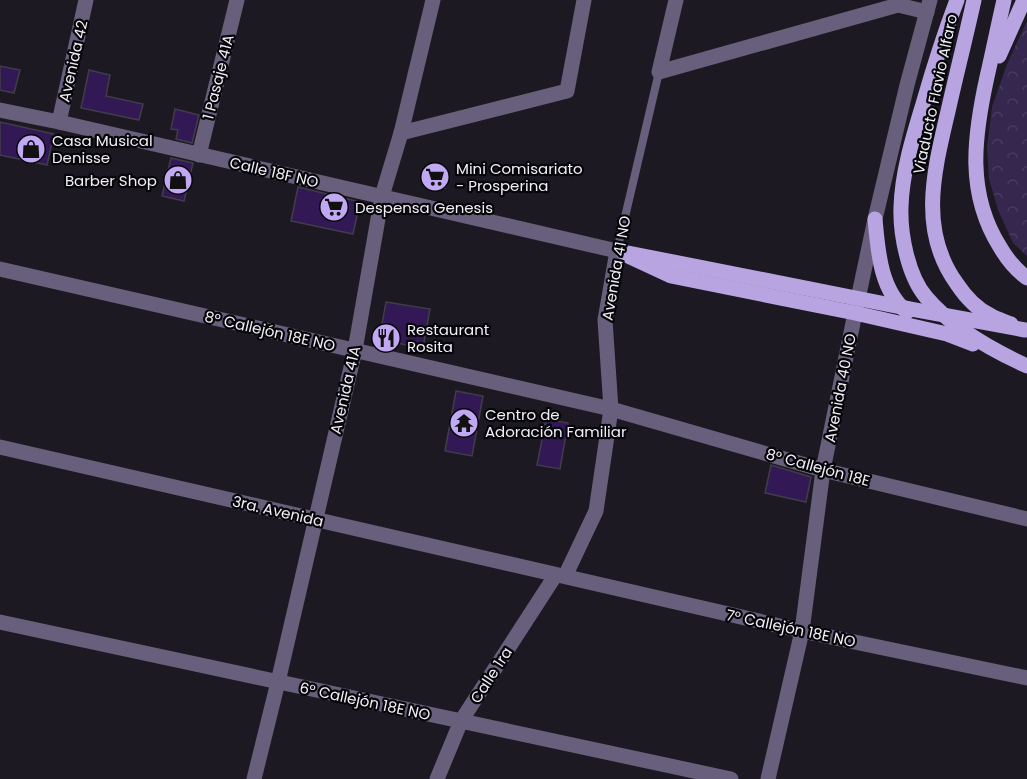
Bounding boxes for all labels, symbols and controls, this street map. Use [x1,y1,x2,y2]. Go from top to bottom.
street label: Viaducto Flavio Alfaro [908,12,962,176]
street label: Avenida 42 [53,18,93,104]
street label: 1 Pasaje 41A [197,32,239,122]
place label: Casa Musical Denisse [52,130,153,168]
shop icon: Casa Musical Denisse [15,133,47,165]
street label: Calle 18F NO [228,152,321,192]
place label: Mini Comisariato - Prosperina [456,158,583,196]
supermarket icon: Mini Comisariato - Prosperina [419,161,451,193]
shop icon: Barber Shop [162,164,194,196]
place label: Barber Shop [65,170,157,191]
supermarket icon: Despensa Genesis [318,191,350,223]
place label: Despensa Genesis [355,197,493,218]
street label: Avenida 41 NO [596,214,636,322]
street label: 8° Callejón 18E NO [203,306,337,356]
place label: Restaurant Rosita [407,319,489,357]
restaurant icon: Restaurant Rosita [370,322,402,354]
street label: Avenida 40 NO [819,332,861,444]
street label: Avenida 41A [325,344,365,436]
place label: Centro de Adoración Familiar [485,404,627,442]
temple icon: Centro de Adoración Familiar [448,407,480,439]
street label: 8° Callejón 18E [764,443,872,491]
street label: 3ra. Avenida [230,490,326,532]
street label: 7° Callejón 18E NO [724,604,858,652]
street label: Calle 1ra [465,643,517,707]
street label: 6° Callejón 18E NO [298,677,433,725]

